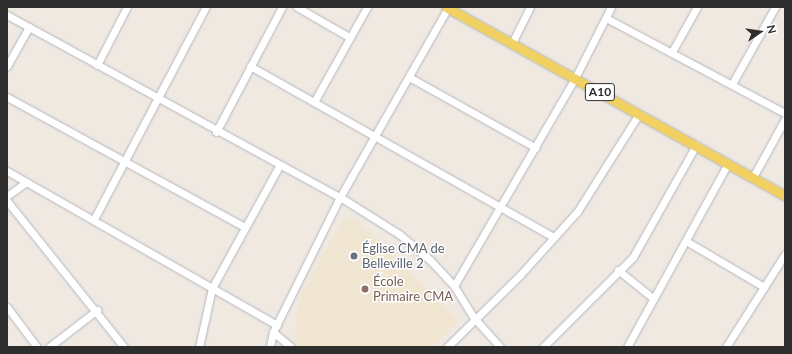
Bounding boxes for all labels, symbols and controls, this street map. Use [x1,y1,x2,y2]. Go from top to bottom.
north arrow [740,12,780,52]
text: N [765,24,779,35]
road number: A10 [584,82,616,102]
place label: Église CMA de Belleville 2 [362,241,445,272]
marker: Église CMA de Belleville 2 [349,251,359,261]
place label: École Primaire CMA [373,274,453,305]
marker: École Primaire CMA [360,284,370,294]

